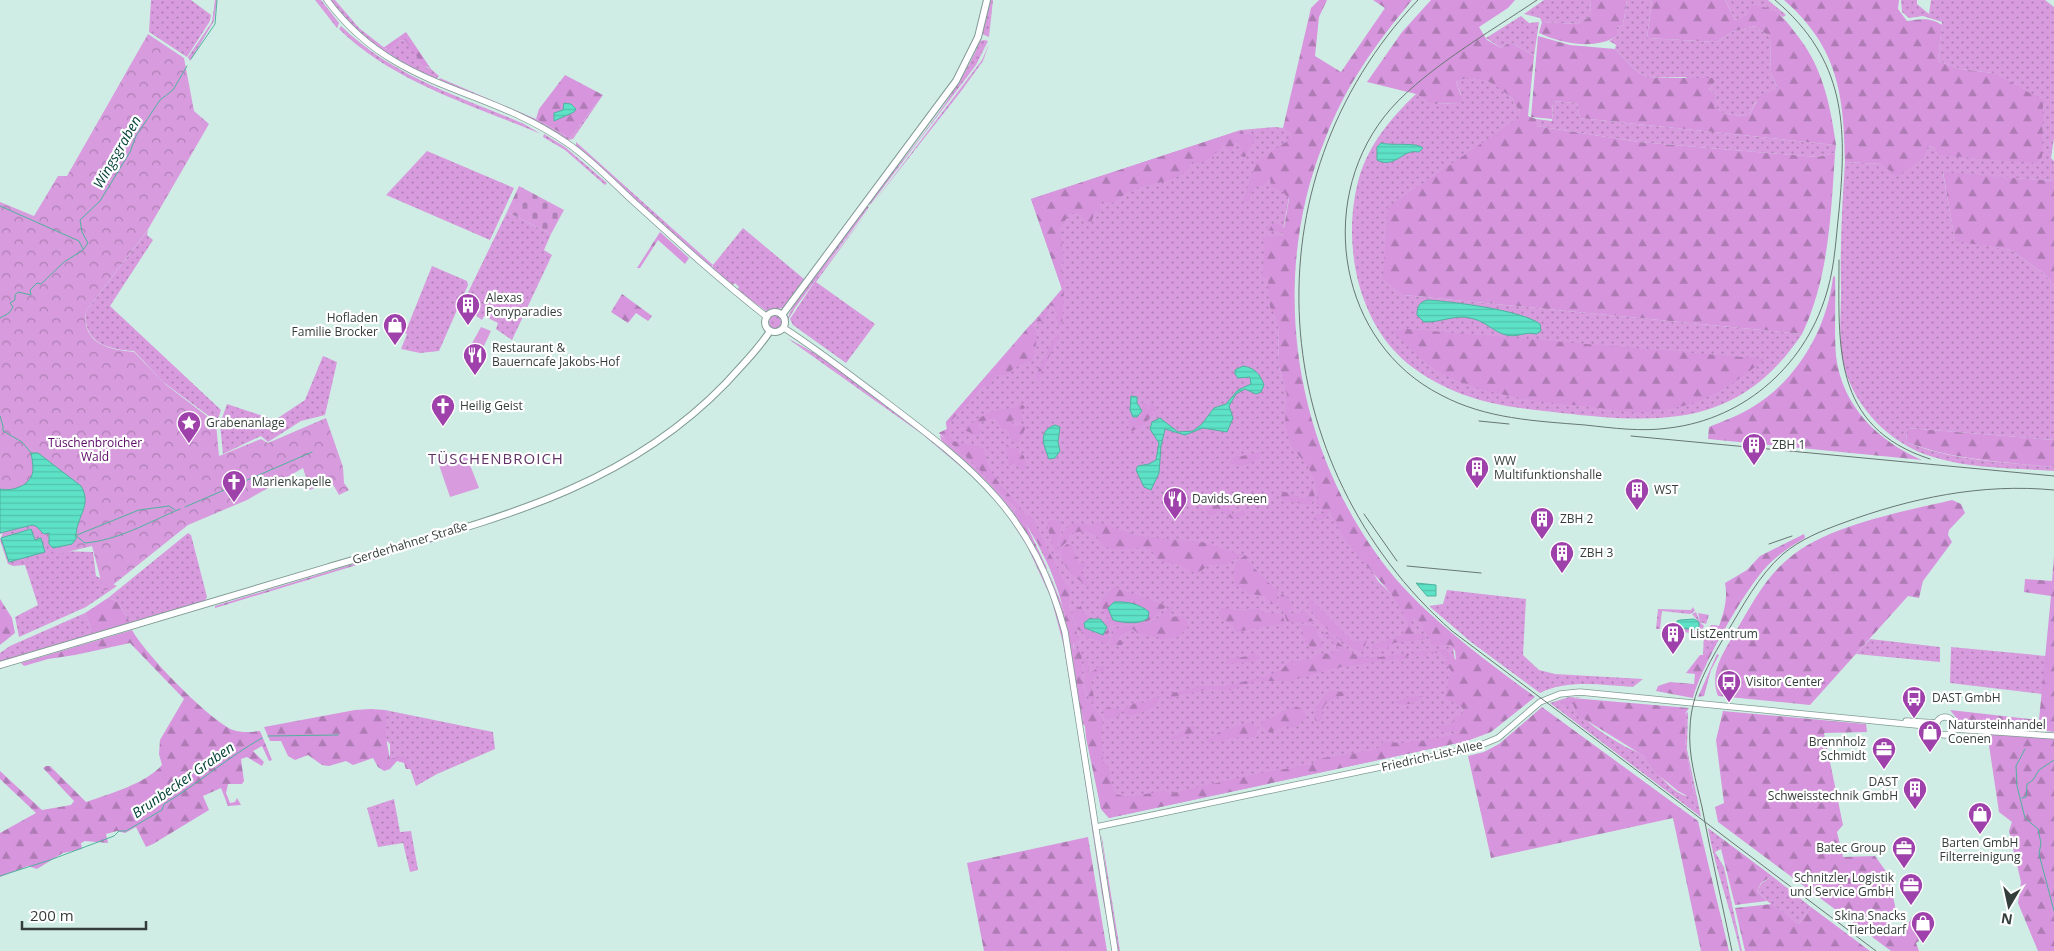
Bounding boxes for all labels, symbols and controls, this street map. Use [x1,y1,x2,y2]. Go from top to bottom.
water label: Wingsgraben [88,112,145,191]
place label: Alexas Ponyparadies [486,289,563,320]
building icon: Alexas Ponyparadies [455,292,481,326]
place label: Hofladen Familie Brocker [292,309,378,340]
shop icon: Hofladen Familie Brocker [382,312,408,346]
place label: Restaurant & Bauerncafe Jakobs-Hof [492,339,620,370]
restaurant icon: Restaurant & Bauerncafe Jakobs-Hof [462,342,488,376]
church icon: Heilig Geist [430,393,456,427]
place label: Heilig Geist [460,397,523,414]
place icon: Grabenanlage [176,410,202,444]
place label: Grabenanlage [206,414,285,431]
building icon: ZBH 1 [1741,432,1767,466]
park label: Tüschenbroicher Wald [48,434,142,465]
place label: ZBH 1 [1772,436,1805,453]
district label: TÜSCHENBROICH [428,448,564,468]
place label: WW Multifunktionshalle [1494,452,1602,483]
building icon: WW Multifunktionshalle [1464,455,1490,489]
church icon: Marienkapelle [221,469,247,503]
place label: Marienkapelle [252,473,332,490]
building icon: WST [1624,477,1650,511]
place label: WST [1654,481,1679,498]
restaurant icon: Davids.Green [1162,486,1188,520]
place label: Davids.Green [1192,490,1267,507]
building icon: ZBH 2 [1529,506,1555,540]
place label: ZBH 2 [1560,510,1594,527]
street label: Gerderhahner Straße [350,517,470,568]
building icon: ZBH 3 [1549,540,1575,574]
place label: ZBH 3 [1580,544,1614,561]
building icon: ListZentrum [1660,621,1686,655]
place label: ListZentrum [1690,625,1758,642]
bus stop icon: Visitor Center [1716,669,1742,703]
place label: Visitor Center [1746,673,1822,690]
bus stop icon: DAST GmbH [1901,685,1927,719]
place label: DAST GmbH [1932,689,2001,706]
place label: Natursteinhandel Coenen [1948,716,2046,747]
shop icon: Natursteinhandel Coenen [1917,719,1943,753]
place label: Brennholz Schmidt [1809,733,1866,764]
street label: Friedrich-List-Allee [1380,736,1484,775]
office icon: Brennholz Schmidt [1871,736,1897,770]
water label: Brunbecker Graben [128,737,238,822]
place label: DAST Schweisstechnik GmbH [1768,773,1898,804]
building icon: DAST Schweisstechnik GmbH [1902,776,1928,810]
shop icon: Barten GmbH Filterreinigung [1967,801,1993,835]
place label: Barten GmbH Filterreinigung [1940,834,2021,865]
office icon: Batec Group [1891,835,1917,869]
place label: Batec Group [1816,839,1886,856]
place label: Schnitzler Logistik und Service GmbH [1790,869,1895,900]
office icon: Schnitzler Logistik und Service GmbH [1898,872,1924,906]
north arrow [1984,881,2034,931]
scale bar [22,898,146,930]
text: 200 m [30,905,74,925]
place label: Skina Snacks Tierbedarf [1835,907,1907,938]
text: N [2000,909,2014,930]
shop icon: Skina Snacks Tierbedarf [1910,910,1936,944]

